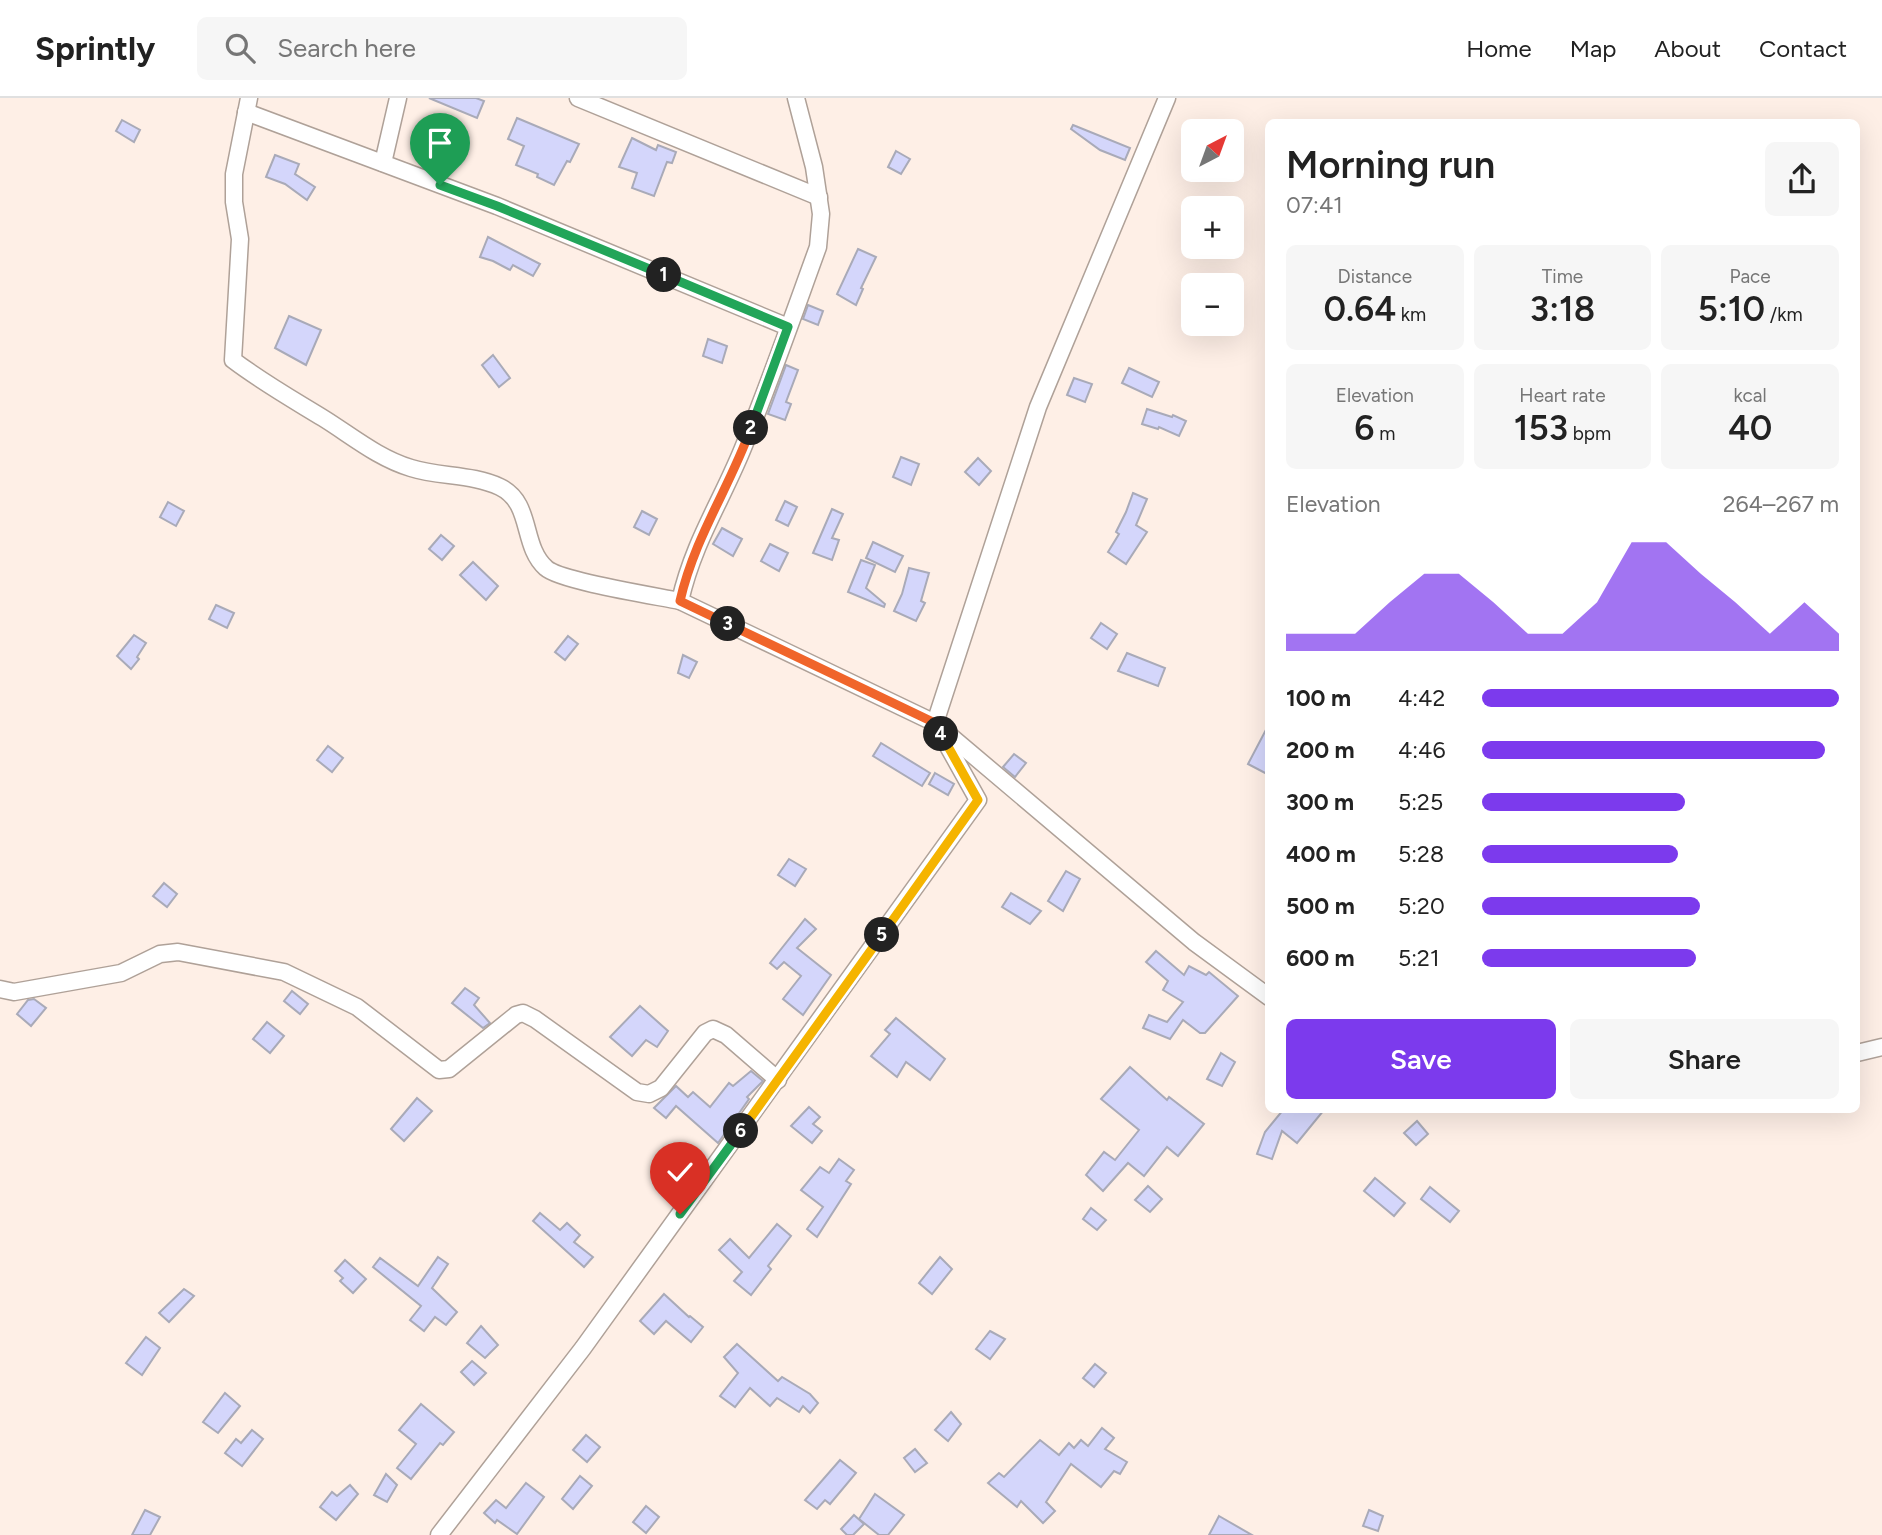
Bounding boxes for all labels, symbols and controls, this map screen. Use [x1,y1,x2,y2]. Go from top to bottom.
search box [197,17,687,80]
text: Sprintly [35,29,155,68]
icon: search [221,29,259,67]
text: Search here [277,32,416,64]
text: Home [1466,34,1532,63]
text: Map [1570,34,1616,63]
text: About [1654,34,1721,63]
text: Contact [1759,34,1847,63]
pin [410,113,470,185]
north arrow [1181,119,1244,182]
map controls [1181,119,1244,336]
icon: arrive [421,124,459,162]
text: Morning run [1286,142,1495,188]
button: share [1765,142,1839,216]
text: 07:41 [1286,191,1343,219]
button: + [1181,196,1244,259]
pin: 1 [646,258,682,292]
text: 1 [659,263,668,286]
text: Distance [1338,265,1412,288]
text: Time [1542,265,1583,288]
text: Pace [1730,265,1771,288]
button: − [1181,273,1244,336]
text: 0.64 [1323,288,1396,330]
text: 3:18 [1530,288,1595,330]
text: 5:10 [1698,288,1765,330]
text: km [1396,303,1426,326]
text: /km [1765,303,1803,326]
text: Elevation [1336,384,1414,407]
text: Heart rate [1519,384,1606,407]
text: kcal [1734,384,1767,407]
text: 6 [1354,407,1374,449]
text: 153 [1514,407,1568,449]
text: 40 [1728,407,1772,449]
pin: 2 [734,410,768,446]
text: 2 [745,416,756,439]
text: m [1374,422,1395,445]
text: bpm [1568,422,1611,445]
text: Elevation [1286,490,1381,518]
text: 264–267 m [1723,490,1839,518]
pin: 3 [710,606,746,642]
text: 3 [722,612,733,635]
text: 100 m [1286,684,1351,712]
text: 4:42 [1398,684,1445,712]
pin: 4 [923,716,958,752]
text: 4 [934,722,947,745]
text: 200 m [1286,736,1355,764]
text: 4:46 [1398,736,1445,764]
text: 300 m [1286,788,1354,816]
text: 5:25 [1398,788,1443,816]
text: 400 m [1286,840,1356,868]
text: 5:28 [1398,840,1444,868]
text: 500 m [1286,892,1355,920]
text: 5:20 [1398,892,1445,920]
pin: 5 [864,918,900,952]
text: 5 [876,923,887,946]
text: 600 m [1286,944,1355,972]
text: 5:21 [1398,944,1439,972]
button: Save [1286,1019,1556,1099]
button: Share [1570,1019,1839,1099]
pin: 6 [724,1114,758,1148]
text: 6 [735,1119,746,1142]
pin [650,1142,710,1214]
icon: check [661,1153,699,1191]

